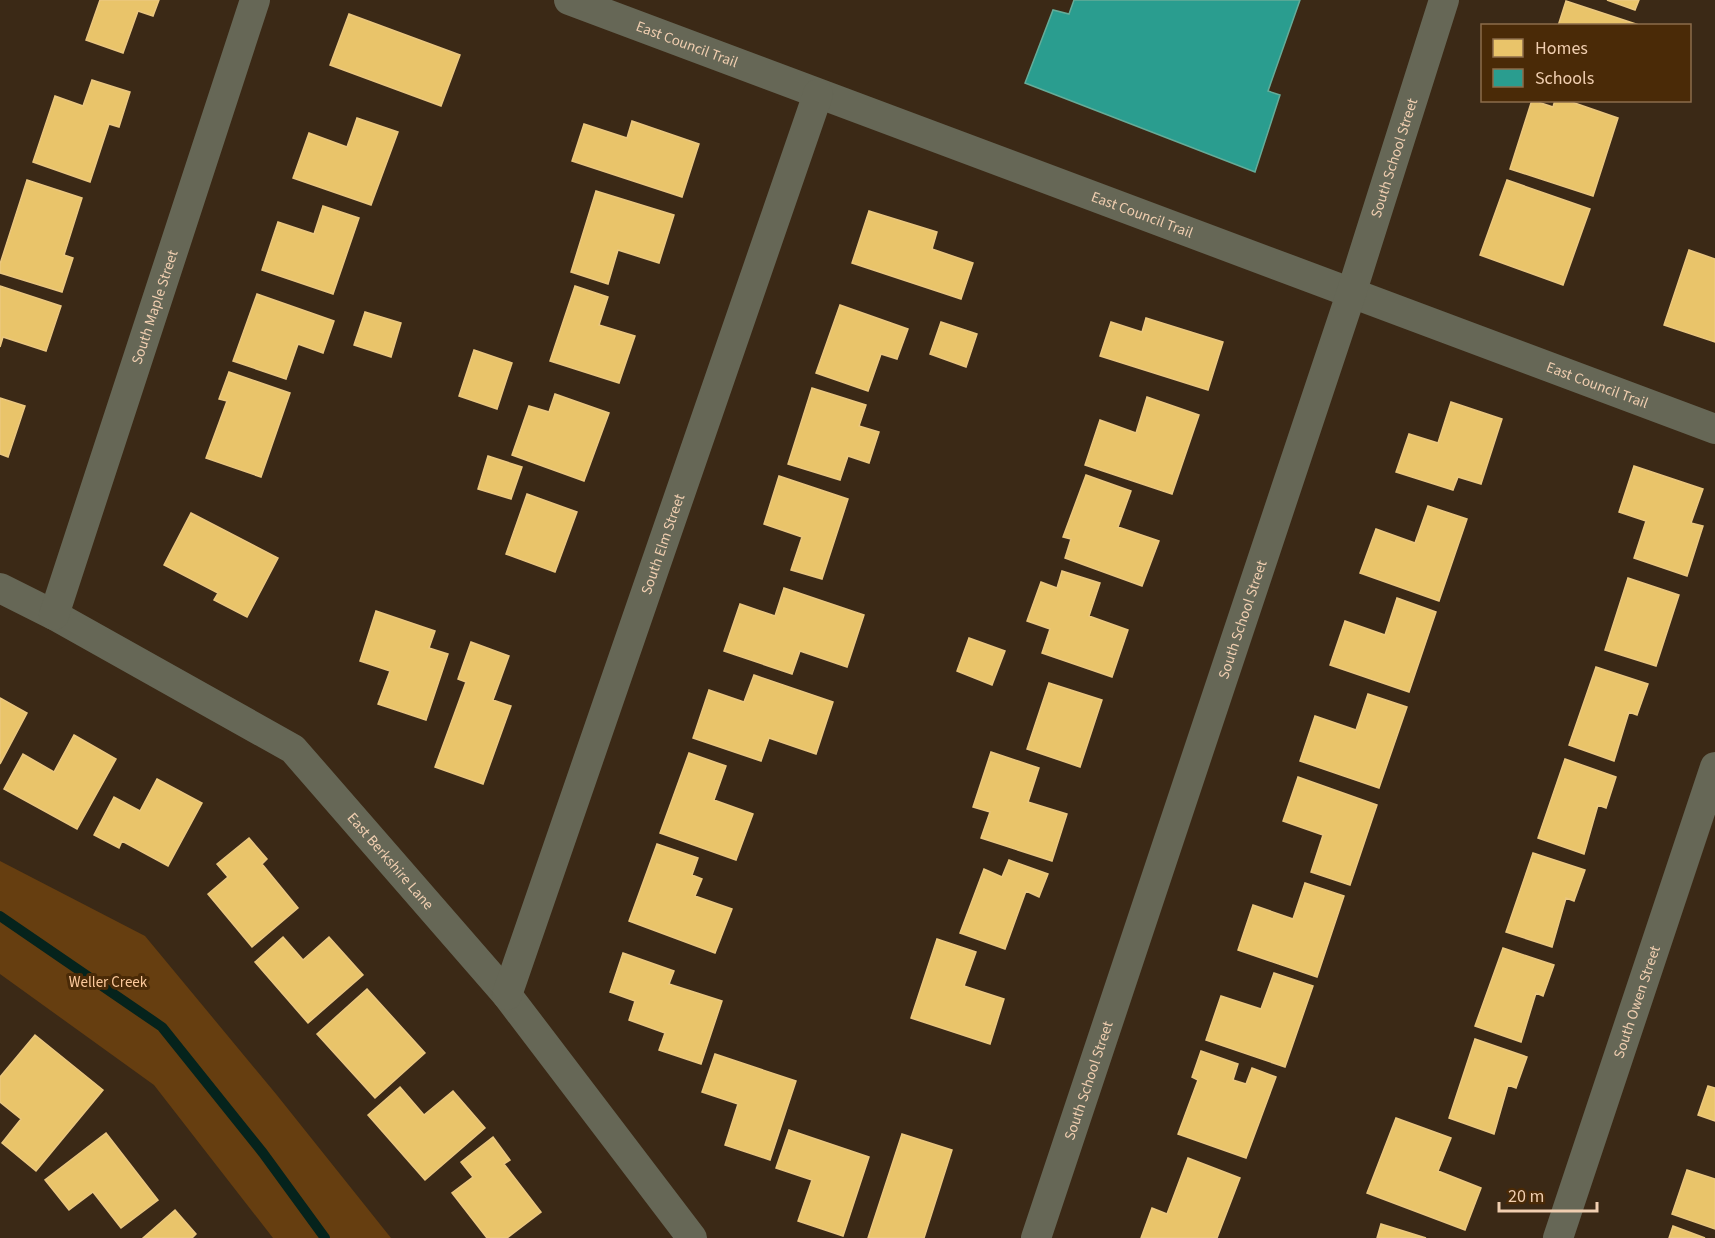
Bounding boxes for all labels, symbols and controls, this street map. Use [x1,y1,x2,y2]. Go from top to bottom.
street label: East Council Trail [633,16,741,73]
legend [1481,24,1691,102]
text: Homes [1535,36,1588,61]
text: Schools [1535,66,1594,91]
street label: South School Street [1365,95,1423,220]
street label: East Council Trail [1088,186,1196,243]
street label: South Maple Street [126,247,183,367]
street label: East Council Trail [1543,356,1651,414]
street label: South Elm Street [636,491,690,597]
street label: South School Street [1213,557,1272,682]
street label: East Berkshire Lane [342,808,439,914]
street label: South Owen Street [1608,943,1665,1061]
park label: Weller Creek [69,972,148,993]
street label: South School Street [1059,1018,1118,1143]
scale bar [1499,1175,1596,1213]
text: 20 m [1508,1184,1544,1209]

